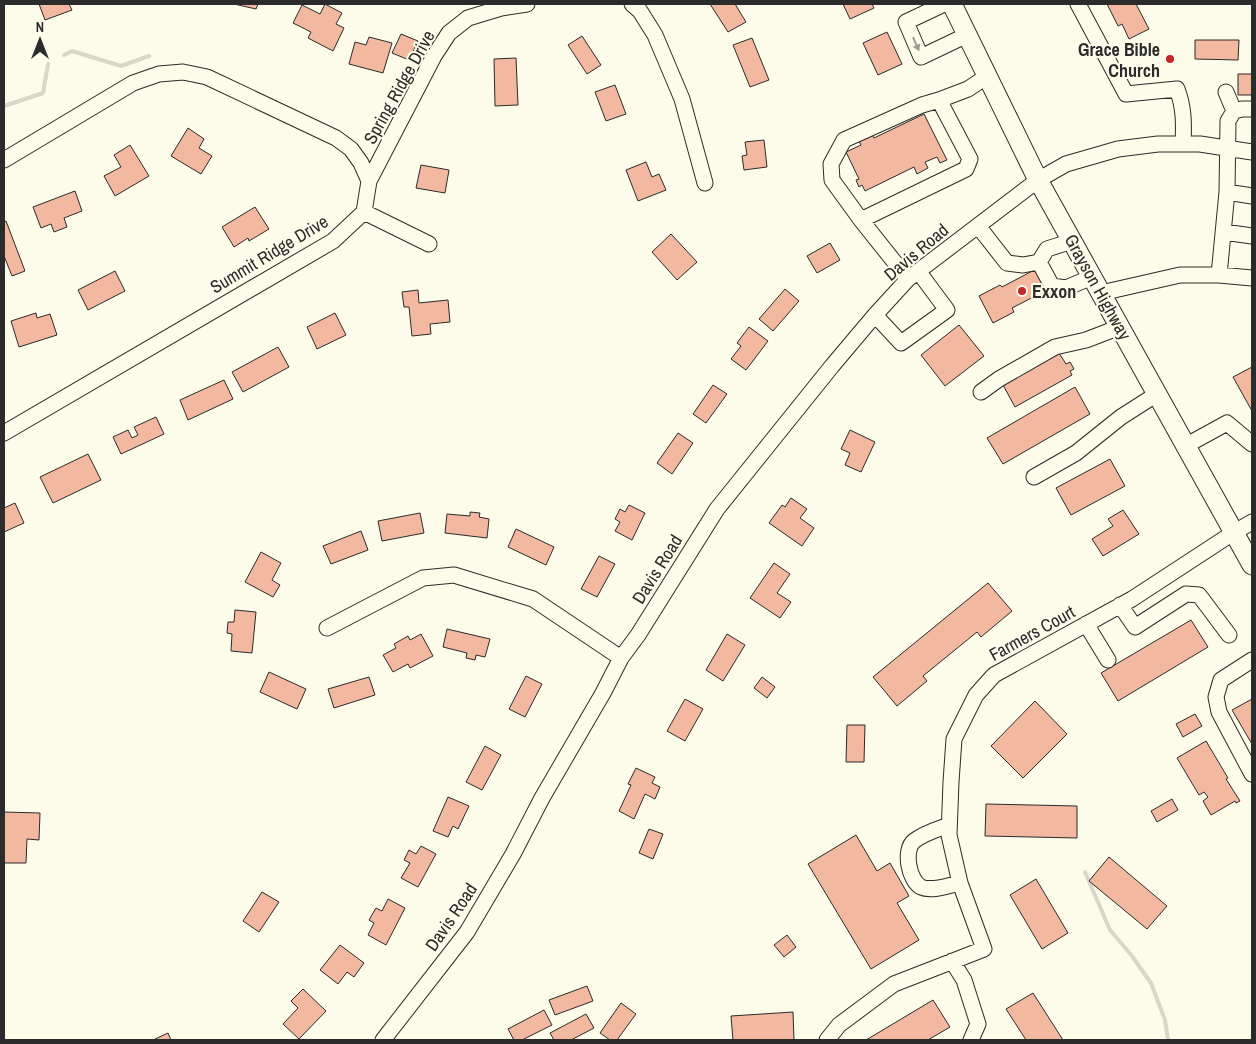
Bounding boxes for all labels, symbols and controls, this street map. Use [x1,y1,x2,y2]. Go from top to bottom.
north arrow [15,15,65,65]
text: N [36,18,44,36]
street label: Spring Ridge Drive [357,26,441,148]
one-way arrow [912,37,920,51]
place label: Grace Bible Church [1078,37,1160,83]
marker: Grace Bible Church [1164,53,1176,65]
street label: Summit Ridge Drive [205,209,333,299]
street label: Davis Road [878,218,954,286]
street label: Grayson Highway [1059,230,1138,345]
place label: Exxon [1032,279,1076,304]
marker: Exxon [1016,285,1028,297]
street label: Davis Road [626,530,688,608]
street label: Farmers Court [985,599,1079,667]
street label: Davis Road [419,878,483,956]

